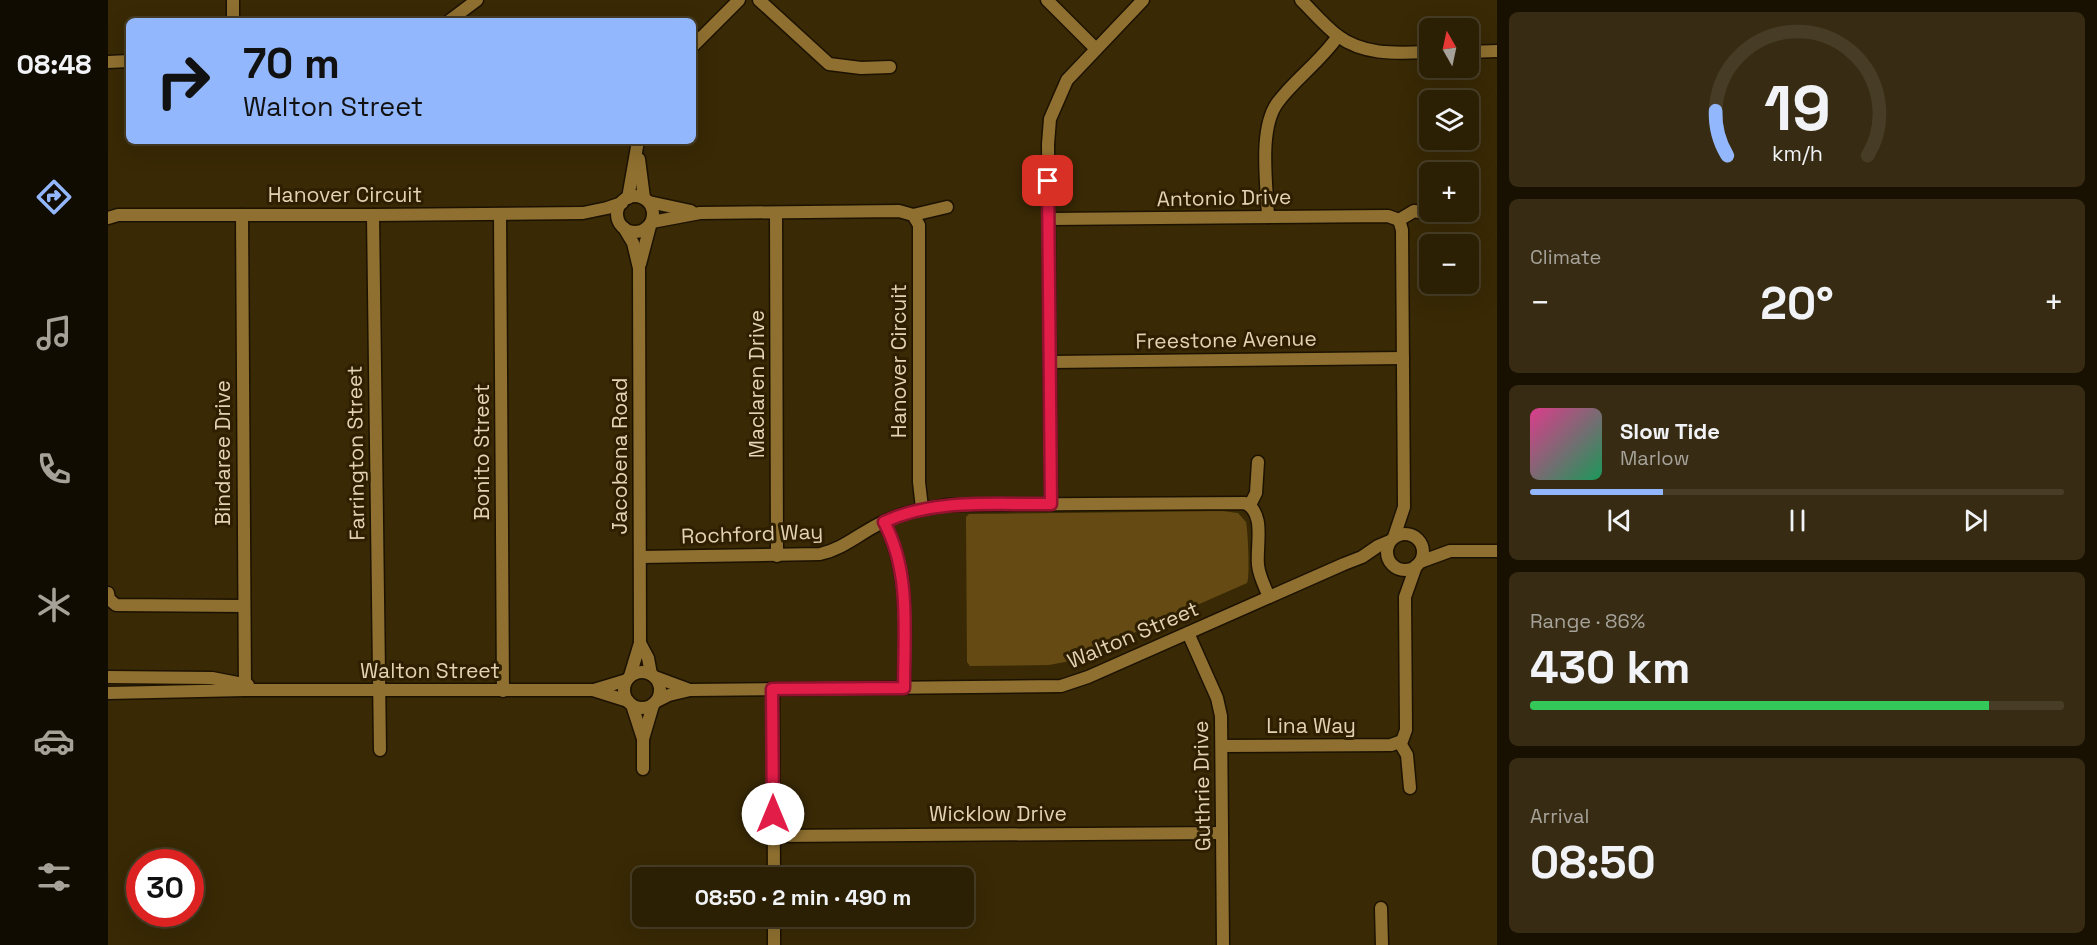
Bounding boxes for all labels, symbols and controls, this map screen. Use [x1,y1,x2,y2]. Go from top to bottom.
north arrow [1419,18,1479,78]
map controls [1419,18,1479,294]
text: 70 m [243,37,340,90]
icon: right [144,42,222,120]
text: 08:48 [16,47,92,82]
text: 19 [1764,69,1830,148]
text: Walton Street [243,89,423,124]
button: layers [1419,90,1479,150]
text: km/h [1771,141,1823,168]
pin [1022,155,1073,206]
button: + [1419,162,1479,222]
icon: arrive [1031,164,1064,197]
icon: directions [33,176,75,218]
street label: Hanover Circuit [268,181,422,208]
street label: Antonio Drive [1156,183,1292,212]
button: − [1419,234,1479,294]
text: Climate [1530,244,1601,270]
text: 20° [1760,275,1834,332]
text: − [1530,282,1550,324]
text: + [2044,282,2064,324]
street label: Hanover Circuit [885,284,912,438]
street label: Maclaren Drive [743,310,770,458]
icon: music [33,312,75,354]
street label: Freestone Avenue [1135,324,1317,355]
street label: Farrington Street [340,365,371,541]
street label: Jacobena Road [606,377,633,535]
street label: Bindaree Drive [209,380,236,526]
street label: Bonito Street [468,384,495,520]
text: Slow Tide [1620,417,1720,445]
text: Marlow [1620,445,1689,471]
icon: phone [33,448,75,490]
icon: previous [1603,504,1636,537]
icon: pause [1781,504,1814,537]
icon: next [1959,504,1992,537]
street label: Rochford Way [680,518,824,549]
icon: climate [33,584,75,626]
street label: Walton Street [1063,595,1203,674]
text: Range · 86% [1530,608,1645,634]
text: 430 km [1530,639,1690,696]
street label: Walton Street [360,657,500,684]
street label: Lina Way [1266,712,1356,739]
icon: car [33,720,75,762]
street label: Guthrie Drive [1187,721,1216,851]
position arrow [741,782,805,846]
street label: Wicklow Drive [929,800,1067,827]
text: Arrival [1530,803,1589,829]
text: 08:50 [1530,834,1656,891]
speed limit sign: 30 [126,849,204,927]
icon: filters [33,856,75,898]
text: 08:50 · 2 min · 490 m [695,883,911,911]

